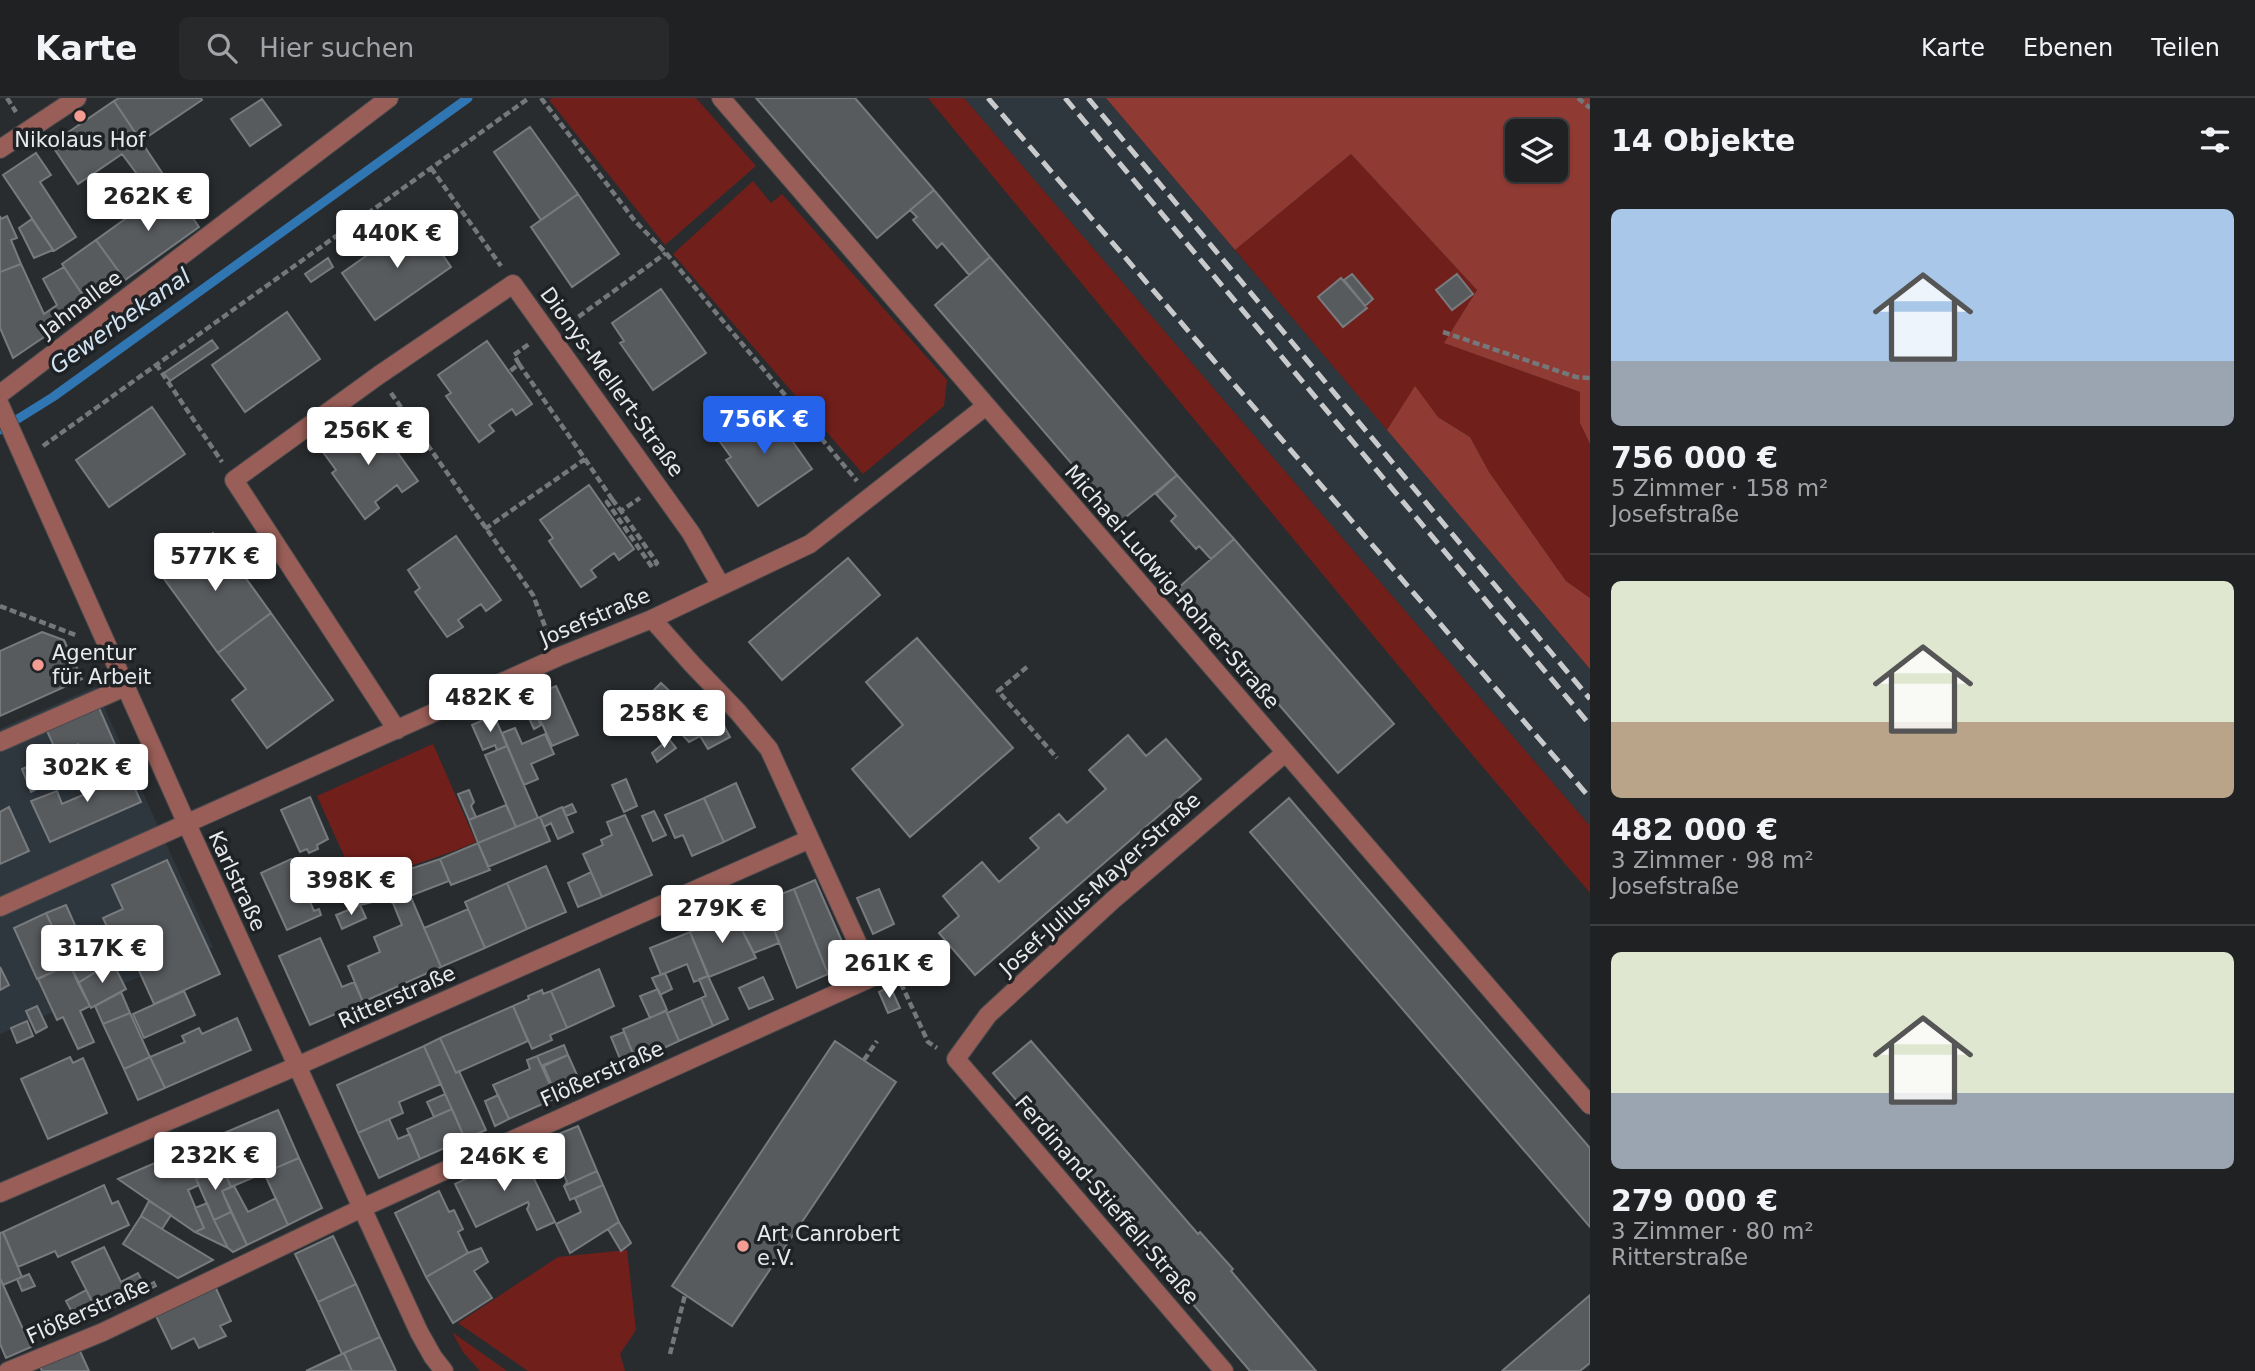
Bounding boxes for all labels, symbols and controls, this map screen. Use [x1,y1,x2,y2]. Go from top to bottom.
search box [179,17,669,80]
text: Karte [35,29,137,68]
icon: search [203,29,241,67]
text: Hier suchen [259,33,414,63]
text: Karte [1921,34,1985,62]
text: Ebenen [2023,34,2113,62]
text: Teilen [2151,34,2220,62]
marker: Nikolaus Hof [72,108,88,124]
map controls [1505,119,1568,182]
button: layers [1505,119,1568,182]
icon: filters [2196,121,2234,159]
text: 14 Objekte [1611,123,1795,158]
place label: Nikolaus Hof [14,128,146,152]
pin: 262K € [91,174,205,233]
text: 262K € [103,183,193,209]
pin: 440K € [340,211,454,270]
text: 440K € [352,220,442,246]
icon: home [1860,254,1986,380]
water label: Gewerbekanal [45,263,196,379]
street label: Jahnallee [34,266,127,344]
street label: Dionys-Mellert-Straße [535,283,689,481]
pin: 756K € [707,396,821,456]
text: 756K € [719,406,809,432]
pin: 256K € [311,408,425,467]
text: 256K € [323,417,413,443]
text: 756 000 € [1611,440,1778,475]
street label: Michael-Ludwig-Rohrer-Straße [1060,460,1284,714]
text: 5 Zimmer · 158 m² [1611,475,1828,501]
text: Josefstraße [1611,501,1739,527]
pin: 577K € [158,533,272,593]
text: 577K € [170,543,260,569]
street label: Josefstraße [535,583,654,652]
icon: home [1860,626,1986,752]
place label: Agentur für Arbeit [52,641,151,689]
marker: Agentur für Arbeit [30,657,46,673]
pin: 482K € [433,674,547,734]
text: 482K € [445,684,535,710]
pin: 258K € [607,690,721,750]
text: 258K € [619,700,709,726]
pin: 302K € [30,744,144,804]
text: 302K € [42,754,132,780]
street label: Josef-Julius-Mayer-Straße [993,788,1205,982]
text: 482 000 € [1611,812,1778,847]
street label: Karlstraße [203,827,271,935]
text: 3 Zimmer · 98 m² [1611,847,1814,873]
pin: 398K € [294,858,408,917]
text: 398K € [306,867,396,893]
text: Josefstraße [1611,873,1739,899]
pin: 279K € [665,886,779,945]
text: 279K € [677,895,767,921]
pin: 317K € [45,926,159,985]
text: 317K € [57,935,147,961]
pin: 261K € [832,940,946,1000]
text: 261K € [844,950,934,976]
street label: Ritterstraße [335,961,459,1033]
icon: home [1860,997,1986,1123]
street label: Flößerstraße [537,1036,667,1112]
street label: Ferdinand-Stieffell-Straße [1010,1091,1204,1309]
pin: 232K € [158,1132,272,1192]
pin: 246K € [447,1134,561,1193]
text: 232K € [170,1142,260,1168]
text: 246K € [459,1143,549,1169]
text: 279 000 € [1611,1183,1778,1218]
text: 3 Zimmer · 80 m² [1611,1218,1814,1244]
place label: Art Canrobert e.V. [757,1222,900,1270]
marker: Art Canrobert e.V. [735,1238,751,1254]
text: Ritterstraße [1611,1244,1748,1270]
street label: Flößerstraße [23,1273,153,1349]

